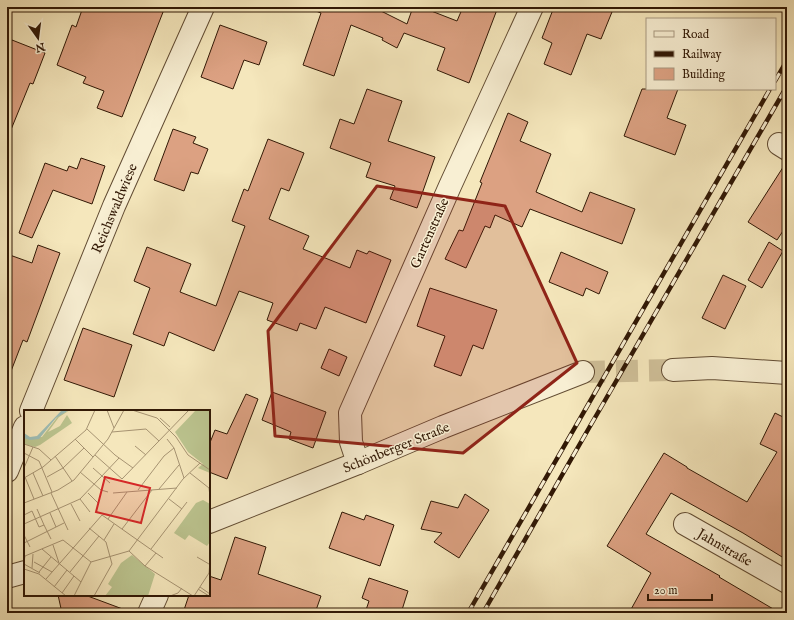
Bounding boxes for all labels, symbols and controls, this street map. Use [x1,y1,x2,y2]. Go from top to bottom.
north arrow [18,18,58,58]
legend [646,18,776,90]
text: Road [682,27,710,42]
text: N [33,39,47,55]
text: Railway [682,47,721,62]
text: Building [682,67,726,82]
street label: Reichswaldwiese [88,160,142,256]
street label: Gartenstraße [406,195,454,272]
inset map [24,410,210,596]
street label: Schönberger Straße [340,418,453,478]
street label: Jahnstraße [692,524,756,571]
scale bar [648,576,712,602]
text: 20 m [654,583,677,598]

